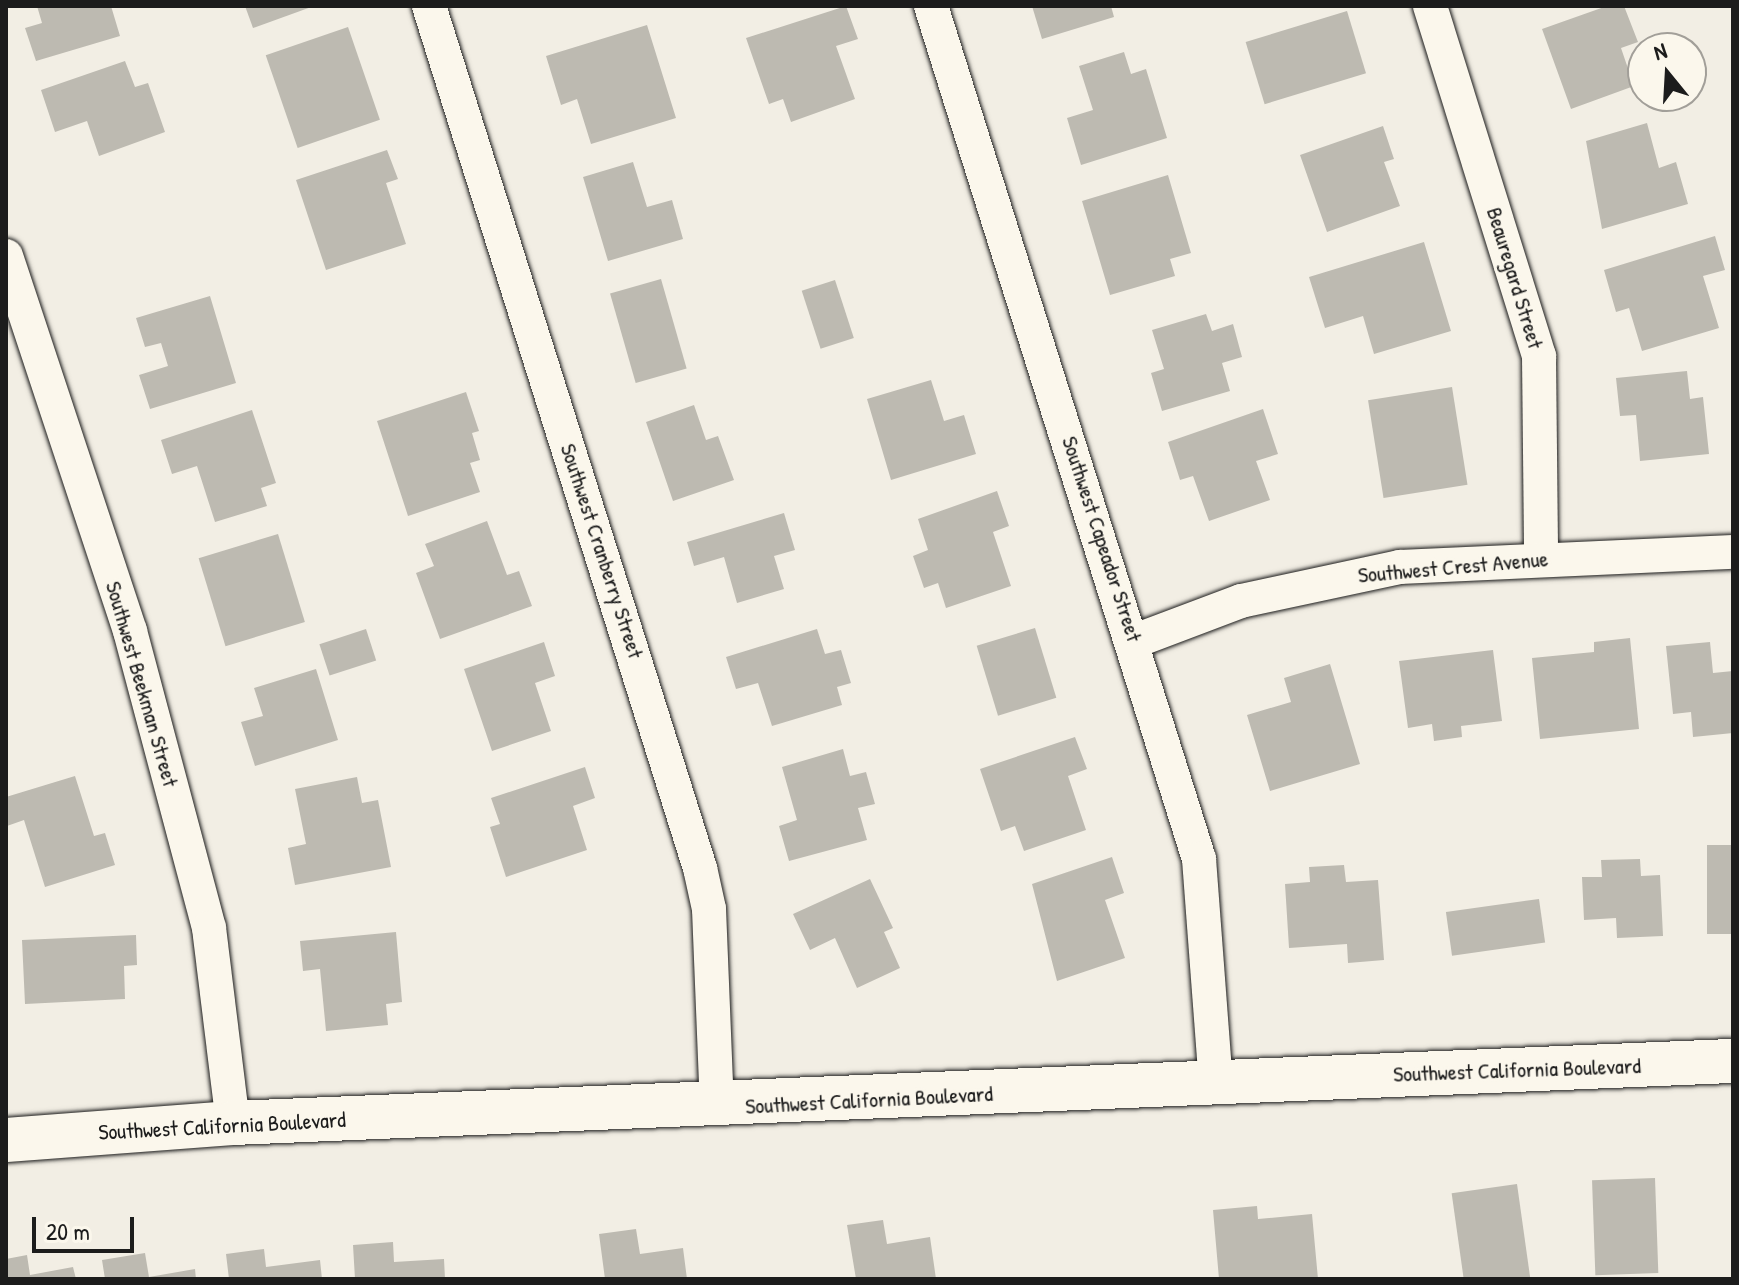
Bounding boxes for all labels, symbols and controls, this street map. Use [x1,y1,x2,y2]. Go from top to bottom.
north arrow [1627,32,1707,112]
text: N [1650,35,1670,67]
street label: Beauregard Street [1481,204,1549,352]
street label: Southwest Capeador Street [1056,433,1148,645]
street label: Southwest Cranberry Street [555,440,649,662]
street label: Southwest Crest Avenue [1357,546,1549,588]
street label: Southwest Beekman Street [100,578,184,790]
street label: Southwest California Boulevard [1393,1052,1641,1088]
street label: Southwest California Boulevard [745,1080,993,1120]
street label: Southwest California Boulevard [98,1106,346,1146]
scale bar [36,1201,138,1251]
text: 20 m [46,1215,90,1247]

